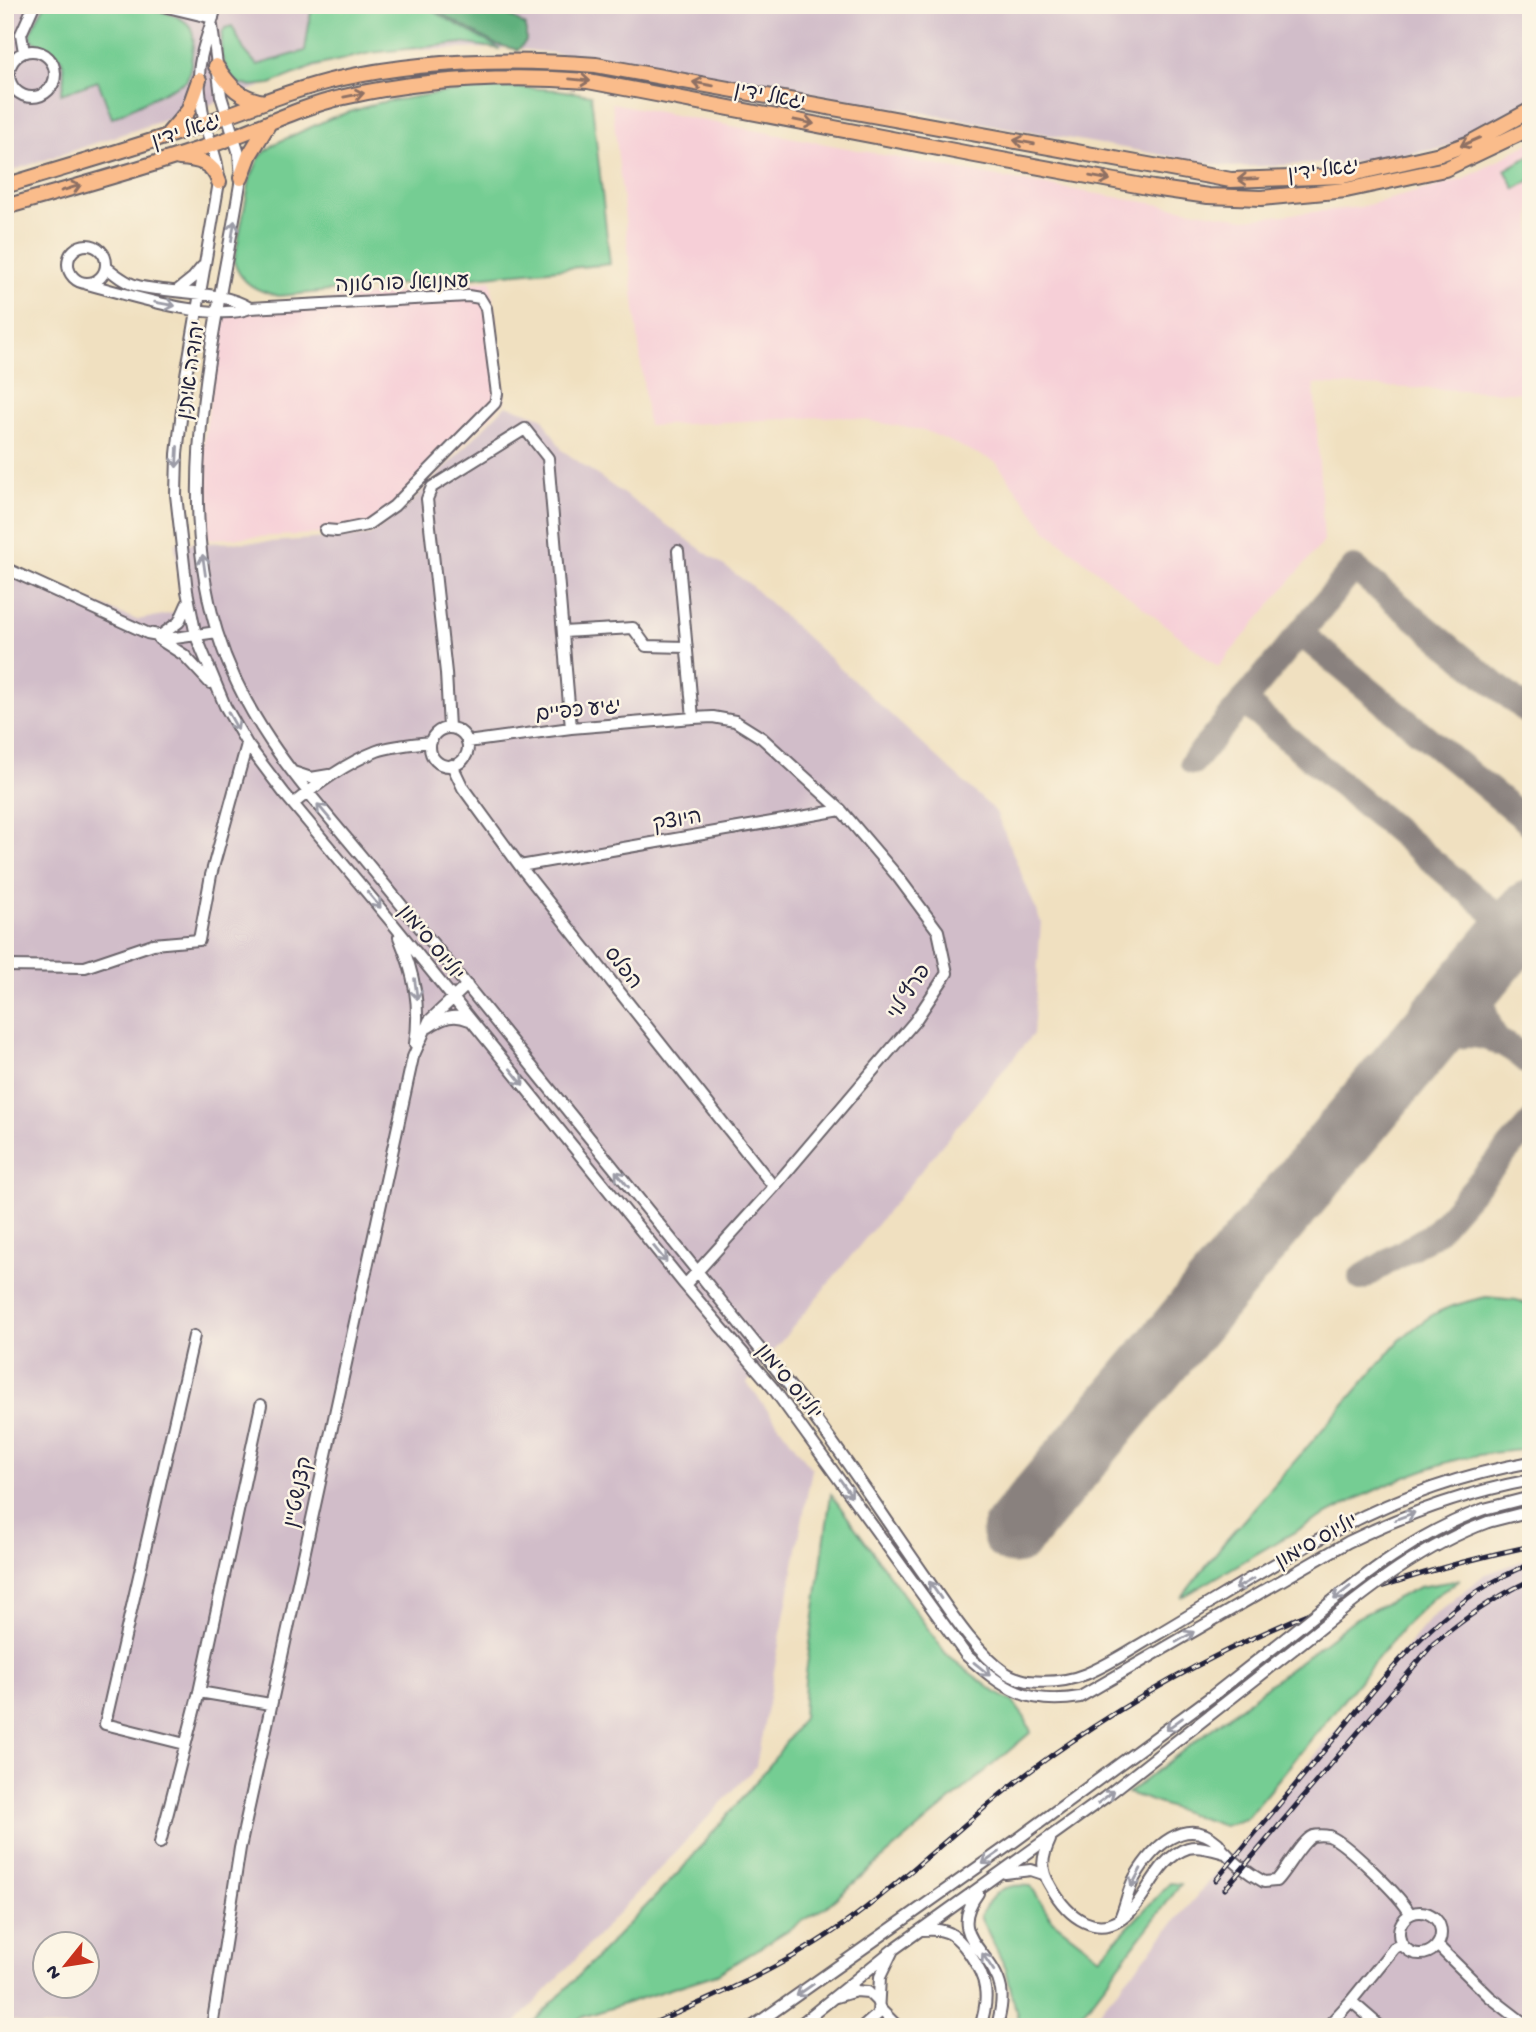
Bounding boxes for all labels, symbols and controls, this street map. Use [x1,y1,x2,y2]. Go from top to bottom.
one-way arrow [569,74,591,87]
one-way arrow [692,77,715,90]
street label: יגאל ידין [732,77,807,118]
one-way arrow [342,88,365,101]
street label: יגאל ידין [149,109,225,156]
one-way arrow [792,116,815,130]
one-way arrow [1013,135,1035,148]
one-way arrow [1460,136,1481,149]
street label: יגאל ידין [1286,154,1360,189]
one-way arrow [1088,172,1111,185]
one-way arrow [1236,172,1259,186]
one-way arrow [59,180,81,193]
one-way arrow [227,220,240,243]
street label: עמנואל פורטונה [335,269,470,300]
one-way arrow [153,297,176,311]
street label: יהודה איתין [174,319,213,422]
one-way arrow [171,445,184,468]
one-way arrow [197,554,210,577]
street label: יגיע כפיים [534,696,622,729]
one-way arrow [226,711,240,731]
one-way arrow [316,803,332,821]
street label: היוצק [651,806,704,839]
one-way arrow [366,891,382,909]
street label: יוליוס סימון [391,900,469,987]
street label: הפלס [597,942,647,996]
street label: פרץ לוי [882,960,938,1025]
one-way arrow [409,977,422,1000]
one-way arrow [509,1067,525,1085]
one-way arrow [614,1170,630,1188]
one-way arrow [652,1244,667,1262]
street label: יוליוס סימון [749,1339,827,1426]
street label: קצנשטיין [281,1455,320,1530]
one-way arrow [839,1478,853,1497]
street label: יוליוס סימון [1271,1508,1363,1576]
one-way arrow [1393,1508,1415,1521]
one-way arrow [1235,1577,1255,1591]
one-way arrow [928,1581,942,1600]
one-way arrow [1334,1585,1352,1601]
one-way arrow [1174,1630,1194,1644]
one-way arrow [973,1661,991,1677]
one-way arrow [1165,1717,1184,1731]
one-way arrow [1096,1789,1114,1804]
one-way arrow [982,1851,1001,1866]
one-way arrow [1129,1868,1143,1888]
north arrow [32,1930,102,2000]
one-way arrow [981,1953,995,1972]
text: N [41,1961,67,1983]
one-way arrow [796,1983,815,1997]

